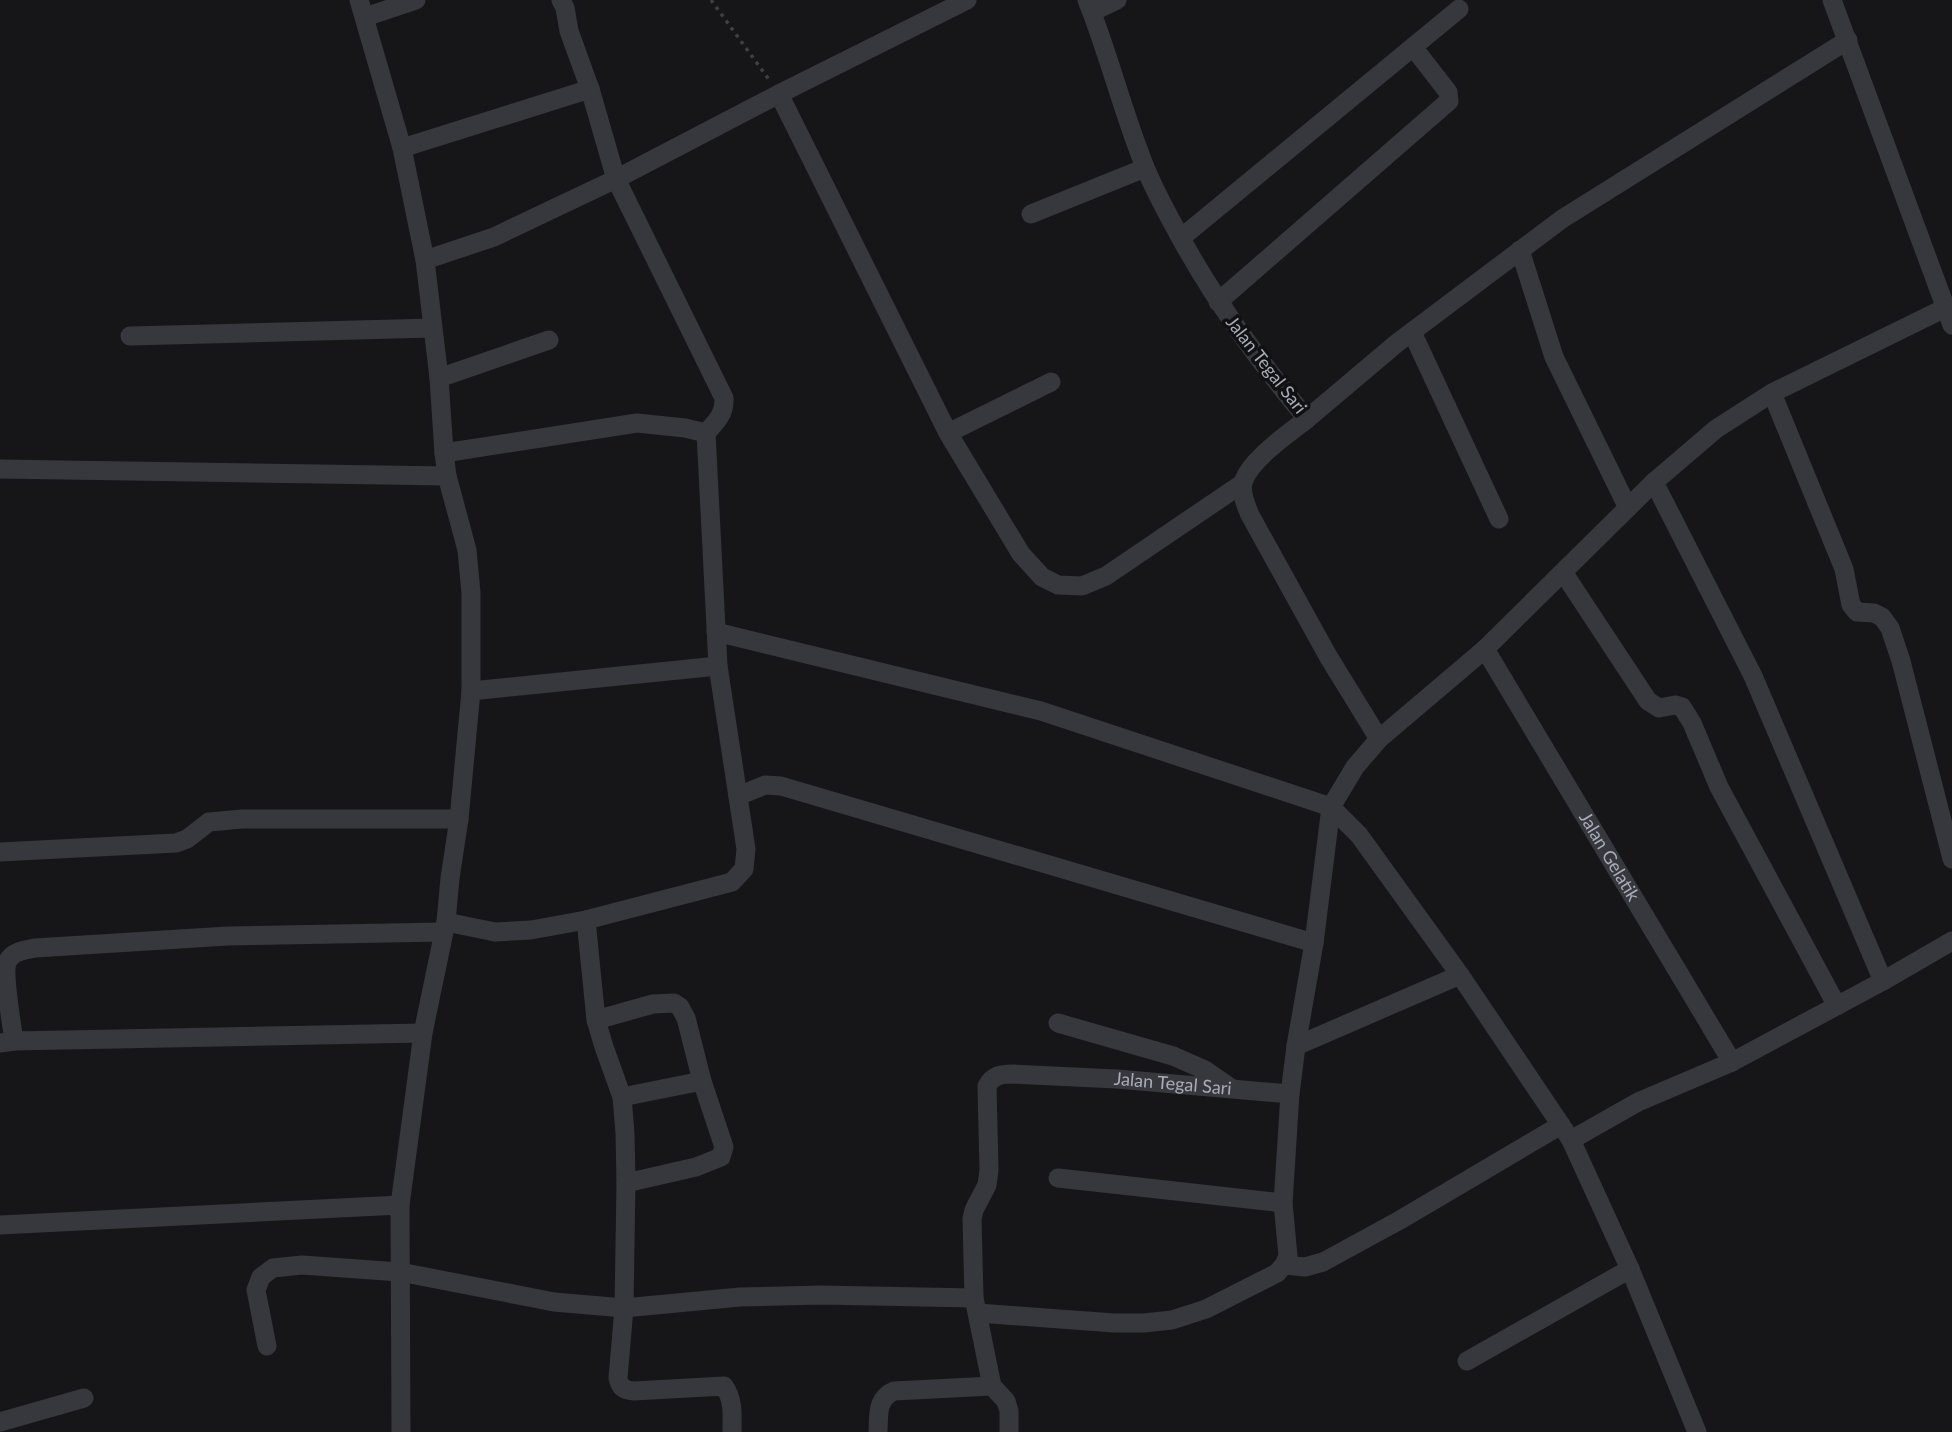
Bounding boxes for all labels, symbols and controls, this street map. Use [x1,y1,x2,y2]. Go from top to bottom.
street label: Jalan Tegal Sari [1222,311,1312,418]
street label: Jalan Gelatik [1575,808,1646,905]
street label: Jalan Tegal Sari [1113,1067,1233,1099]

